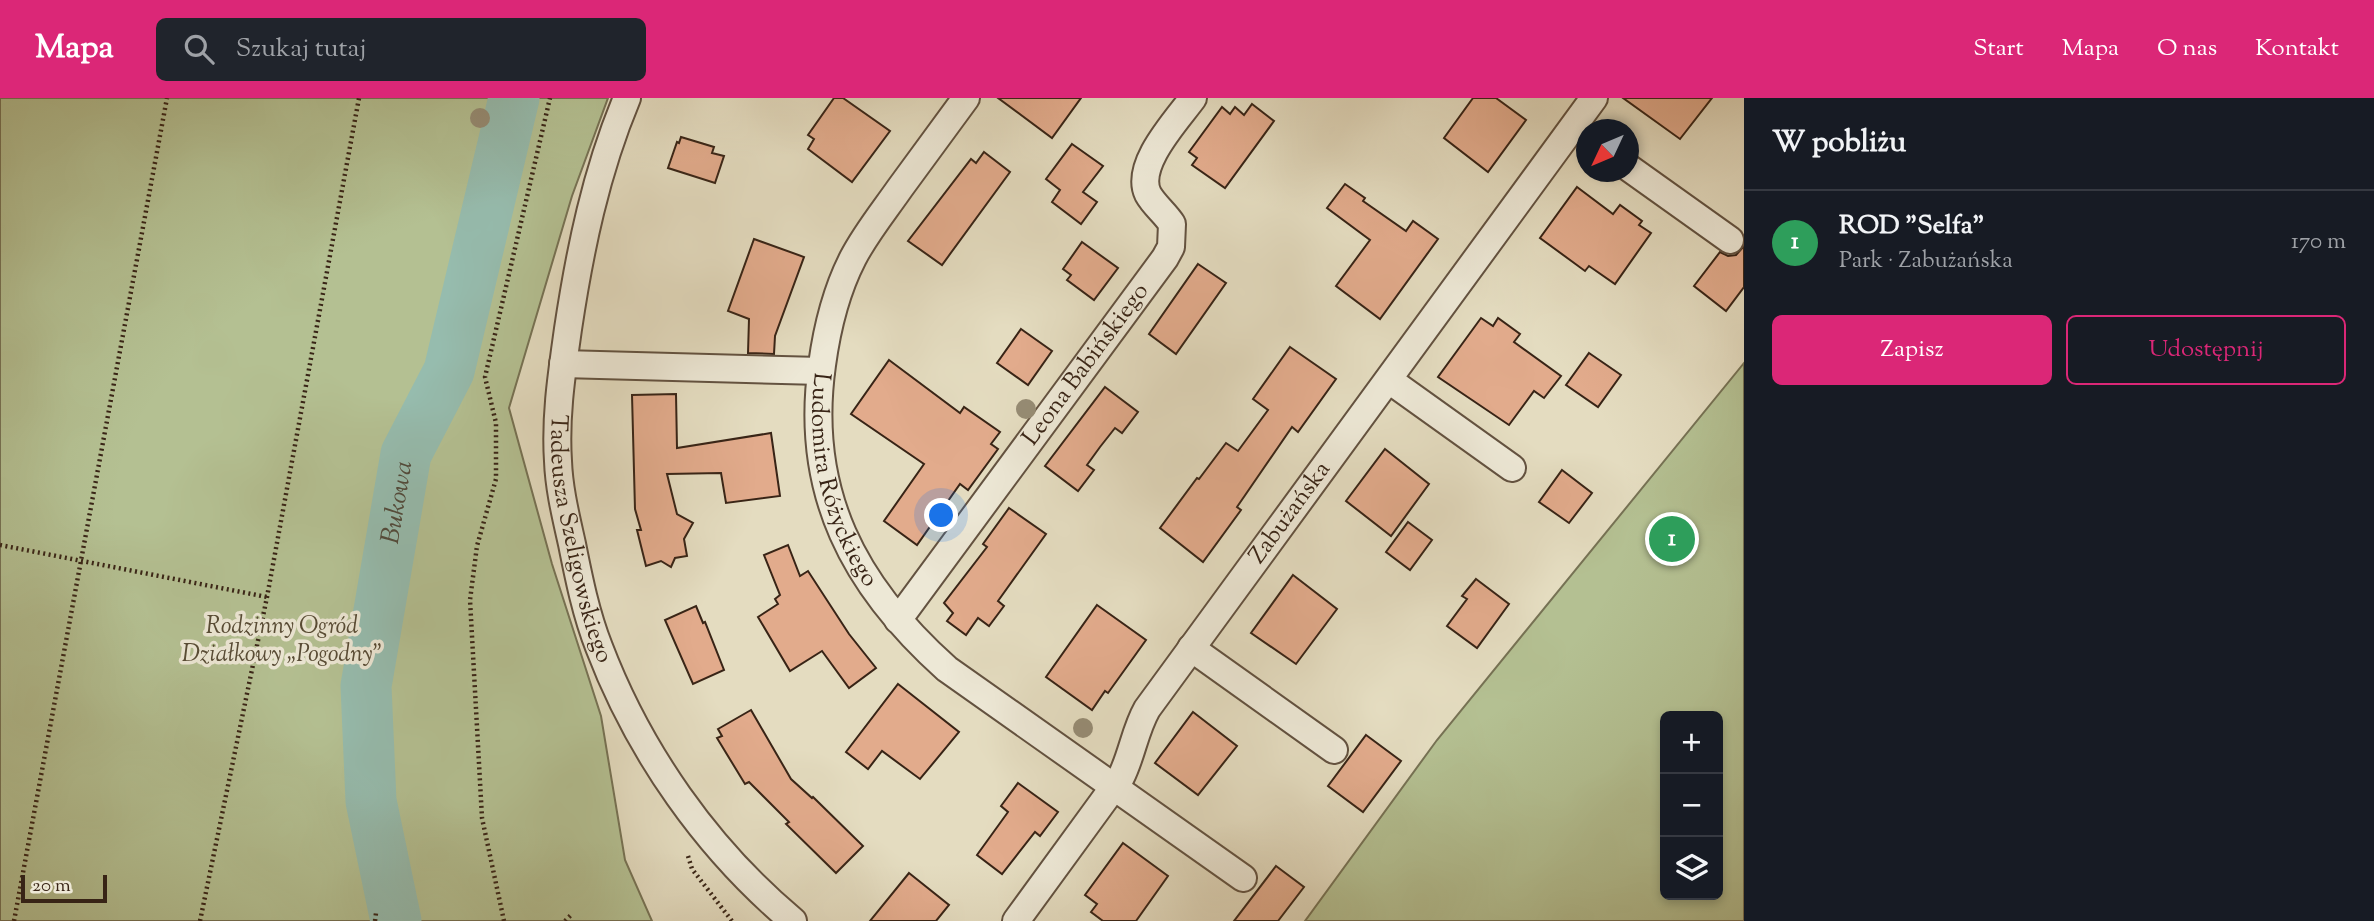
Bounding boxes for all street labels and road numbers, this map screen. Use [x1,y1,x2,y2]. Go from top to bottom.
street label: Leona Babińskiego [1015,277,1158,453]
street label: Ludomira Różyckiego [801,371,886,594]
street label: Tadeusza Szeligowskiego [540,414,621,668]
street label: Zabużańska [1241,455,1339,571]

